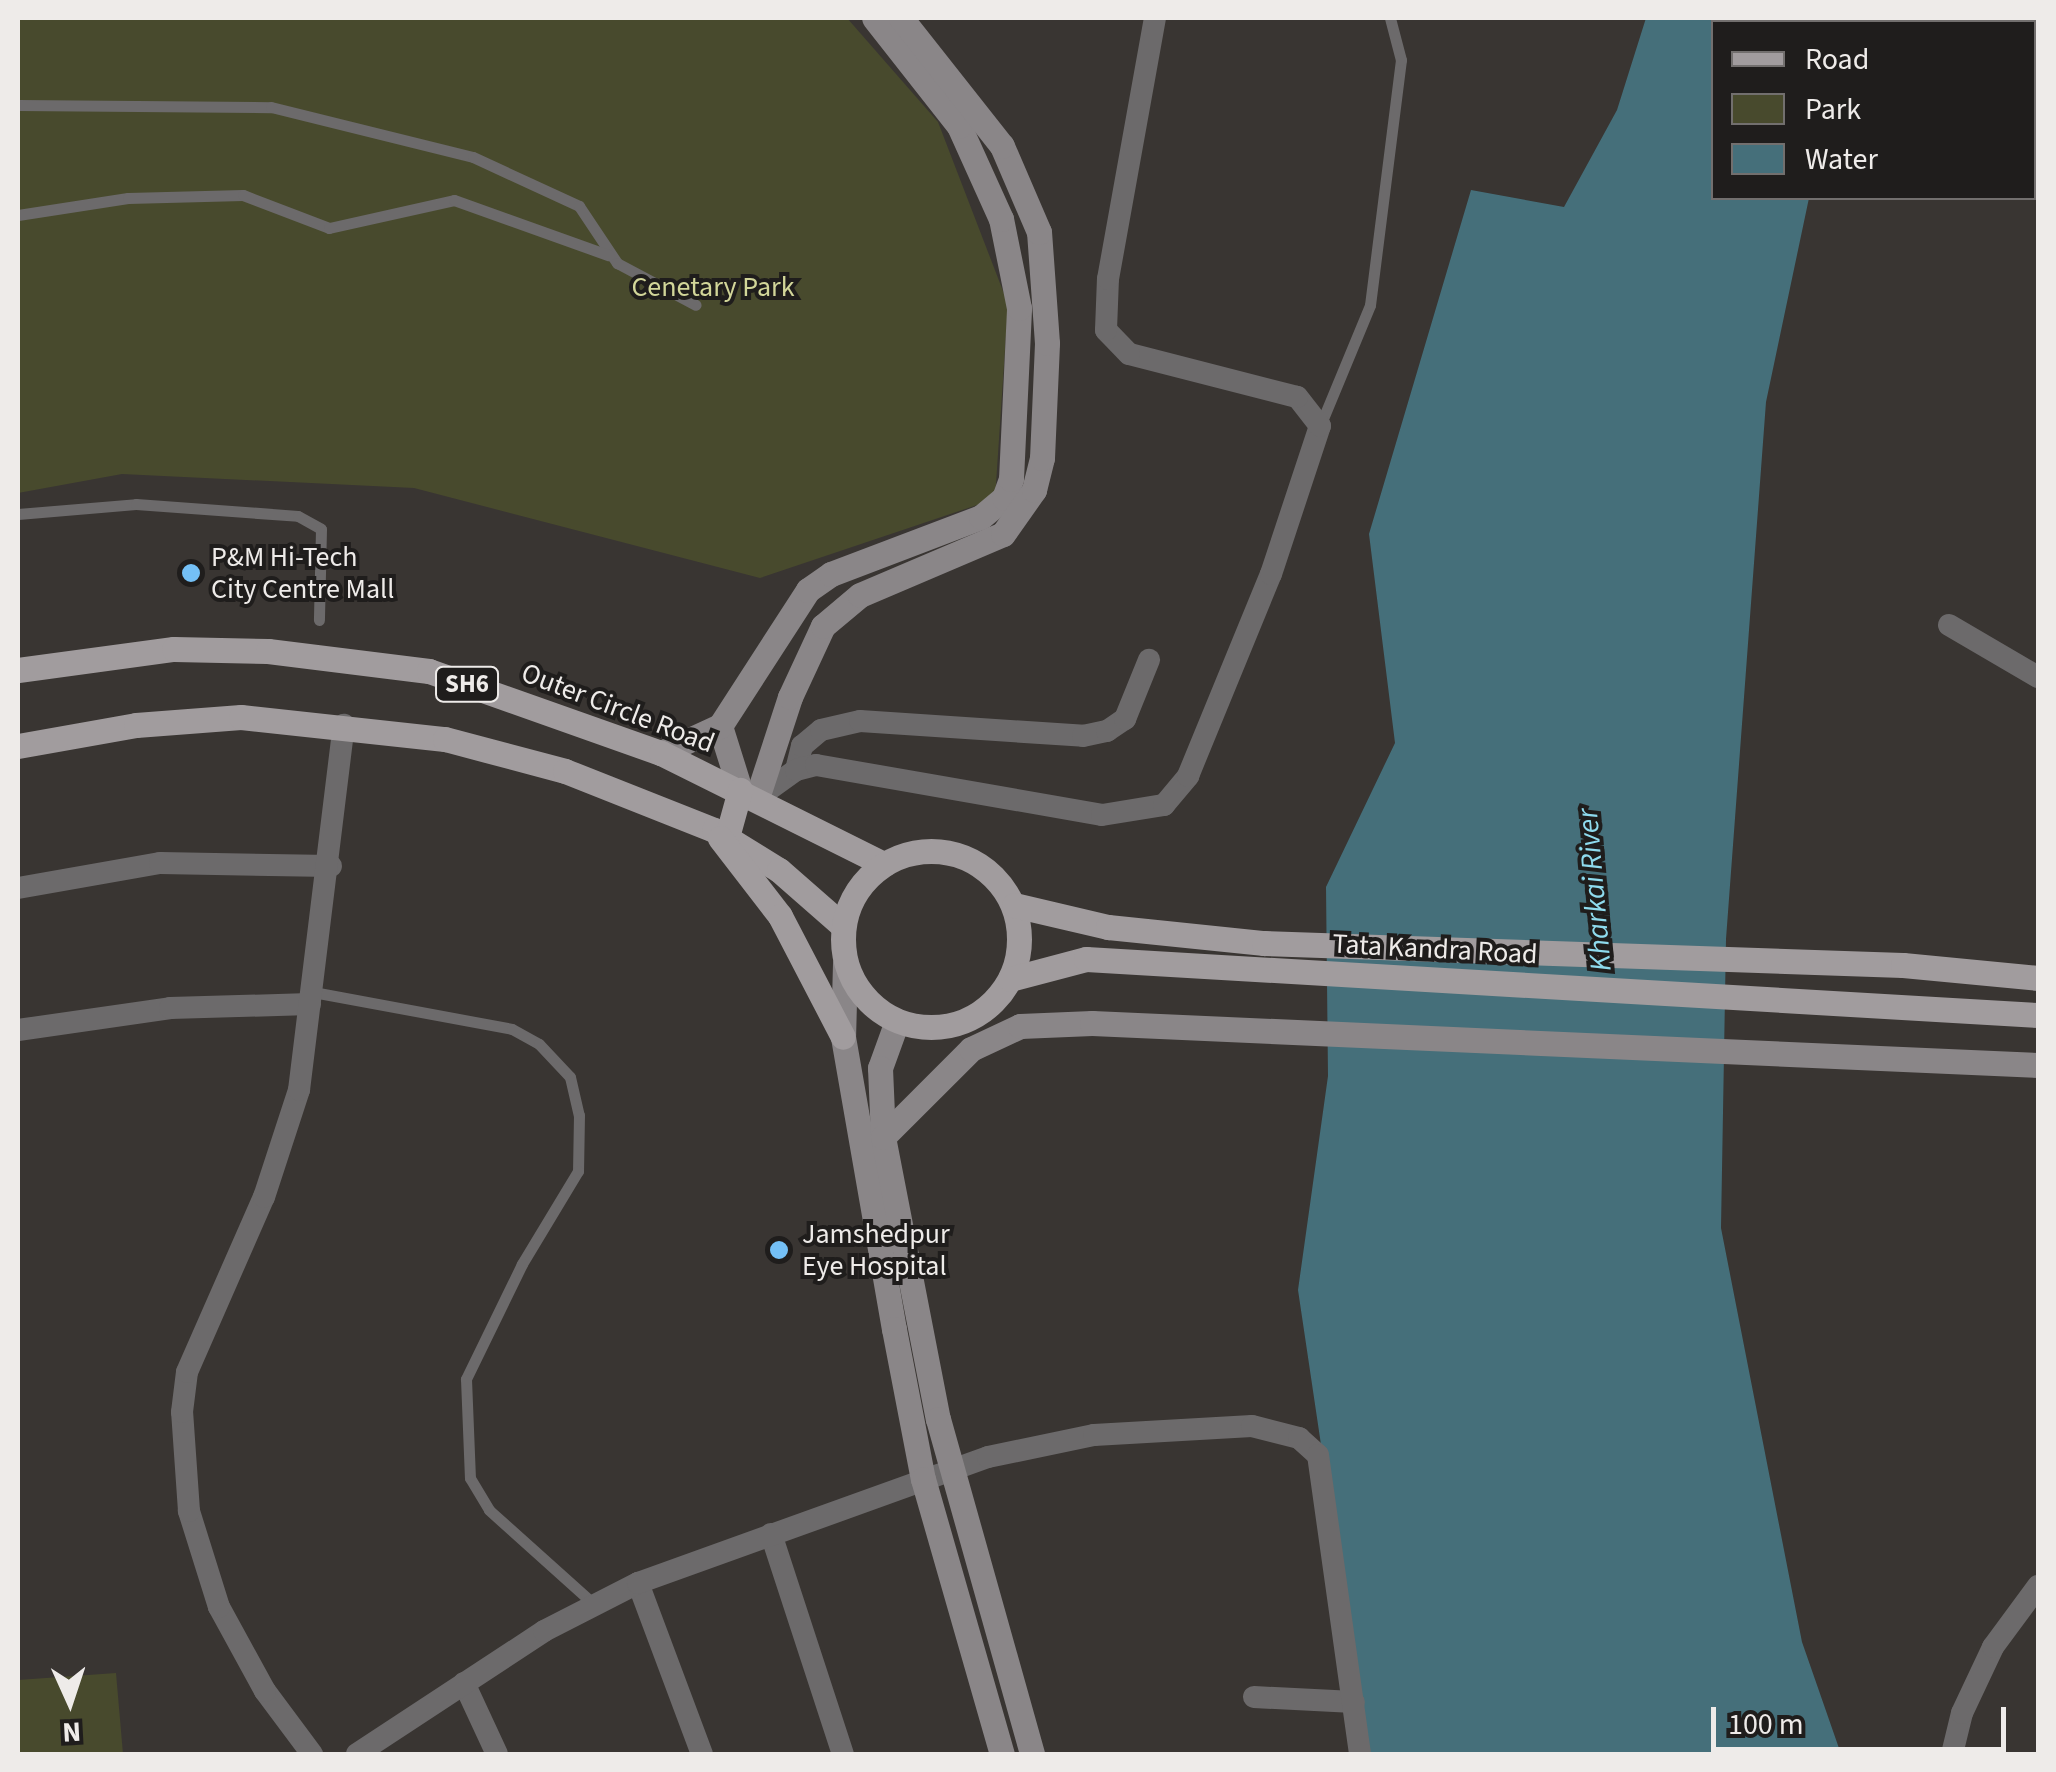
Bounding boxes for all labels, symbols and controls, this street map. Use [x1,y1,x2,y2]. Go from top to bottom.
legend [1711,20,2036,200]
text: Road [1805,38,1869,81]
text: Park [1805,88,1861,131]
text: Water [1805,138,1878,181]
park label: Cenetary Park [631,270,795,304]
place label: P&M Hi-Tech City Centre Mall [211,540,394,606]
marker: P&M Hi-Tech City Centre Mall [180,562,202,584]
street label: Outer Circle Road [517,656,719,760]
road number: SH6 [434,664,500,704]
water label: Kharkai River [1570,807,1620,973]
street label: Tata Kandra Road [1332,927,1538,971]
place label: Jamshedpur Eye Hospital [802,1217,950,1283]
marker: Jamshedpur Eye Hospital [766,1237,792,1263]
north arrow [20,1652,120,1752]
scale bar [1716,1687,2011,1749]
text: 100 m [1728,1703,1804,1746]
text: N [61,1711,82,1752]

